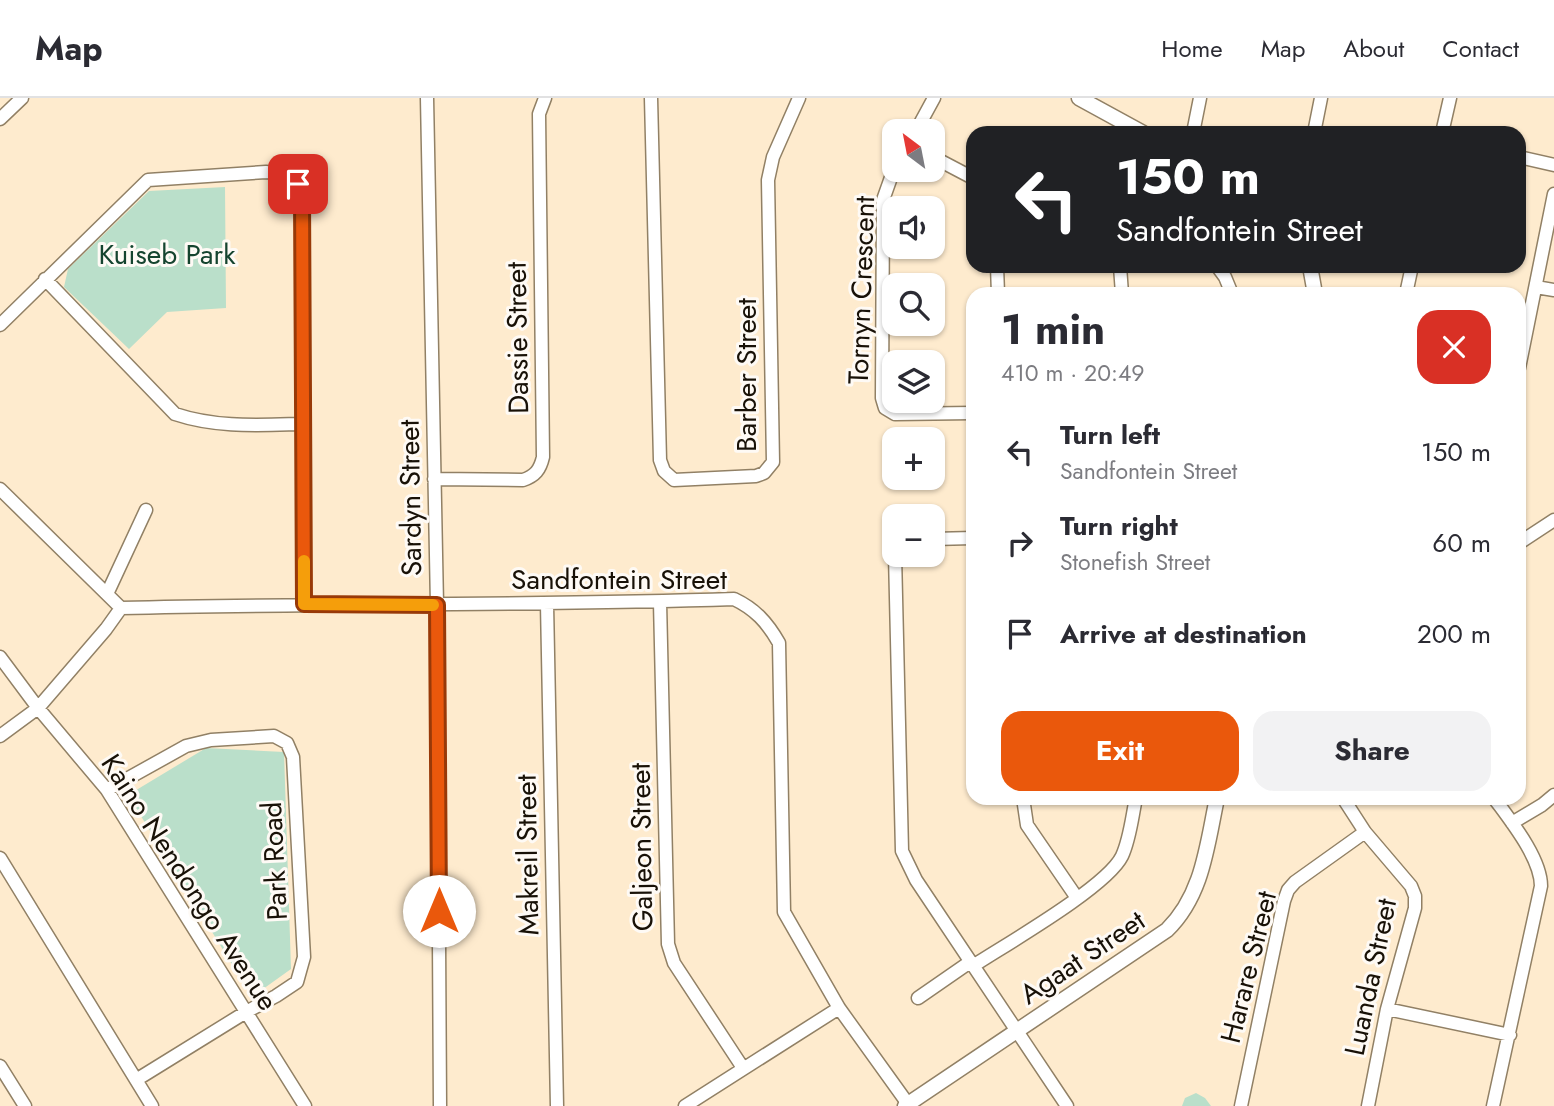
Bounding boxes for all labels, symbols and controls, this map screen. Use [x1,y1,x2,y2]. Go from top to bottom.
text: Map [35,25,103,72]
text: Home [1161,31,1223,66]
text: Map [1261,31,1305,66]
text: About [1343,31,1404,66]
text: Contact [1442,31,1519,66]
north arrow [882,119,945,182]
map controls [882,119,945,567]
text: 150 m [1116,142,1260,212]
pin [268,154,328,214]
icon: left [1001,154,1092,245]
icon: arrive [279,165,317,203]
street label: Tornyn Crescent [838,195,885,385]
button: sound [882,196,945,259]
text: Sandfontein Street [1116,207,1363,253]
park label: Kuiseb Park [99,234,236,275]
street label: Dassie Street [496,261,539,414]
button: search [882,273,945,336]
street label: Barber Street [726,298,767,452]
text: 1 min [1001,299,1105,360]
button: close [1417,310,1491,384]
button: layers [882,350,945,413]
text: 410 m · 20:49 [1001,356,1145,390]
text: Turn left [1060,416,1160,454]
street label: Sardyn Street [389,419,432,577]
button: + [882,427,945,490]
icon: left [1001,433,1039,471]
text: 150 m [1421,433,1491,471]
text: Sandfontein Street [1060,454,1237,488]
button: − [882,504,945,567]
text: Turn right [1060,507,1178,545]
icon: right [1001,524,1039,562]
text: 60 m [1432,524,1491,562]
text: Stonefish Street [1060,545,1210,579]
street label: Sandfontein Street [511,559,727,600]
icon: arrive [1001,615,1039,653]
text: Arrive at destination [1060,615,1307,653]
text: 200 m [1417,615,1491,653]
button: Exit [1001,711,1239,791]
button: Share [1253,711,1491,791]
street label: Kaino Nendongo Avenue [91,746,288,1019]
street label: Galjeon Street [620,762,663,931]
street label: Makreil Street [506,774,549,936]
street label: Park Road [251,801,298,921]
position arrow [402,874,476,948]
street label: Harare Street [1210,887,1287,1047]
street label: Luanda Street [1334,895,1407,1059]
street label: Agaat Street [1011,900,1153,1014]

